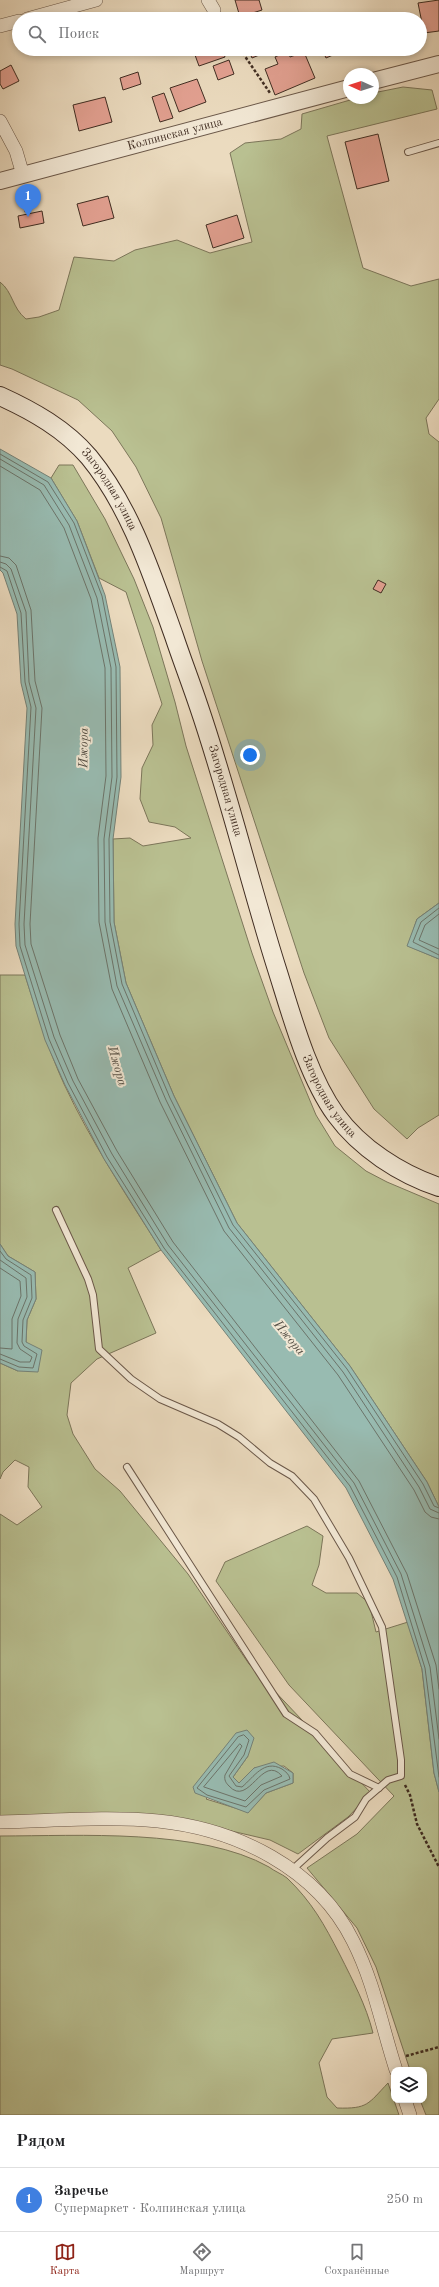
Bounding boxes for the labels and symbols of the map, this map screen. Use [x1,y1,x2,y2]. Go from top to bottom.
north arrow [343,68,379,104]
street label: Колпинская улица [126,116,224,153]
pin: 1 [15,184,41,217]
street label: Загородная улица [79,446,139,533]
water label: Ижора [77,727,91,770]
street label: Загородная улица [206,744,244,838]
your location [240,745,260,765]
water label: Ижора [105,1044,129,1088]
street label: Загородная улица [300,1053,358,1140]
water label: Ижора [270,1317,307,1358]

